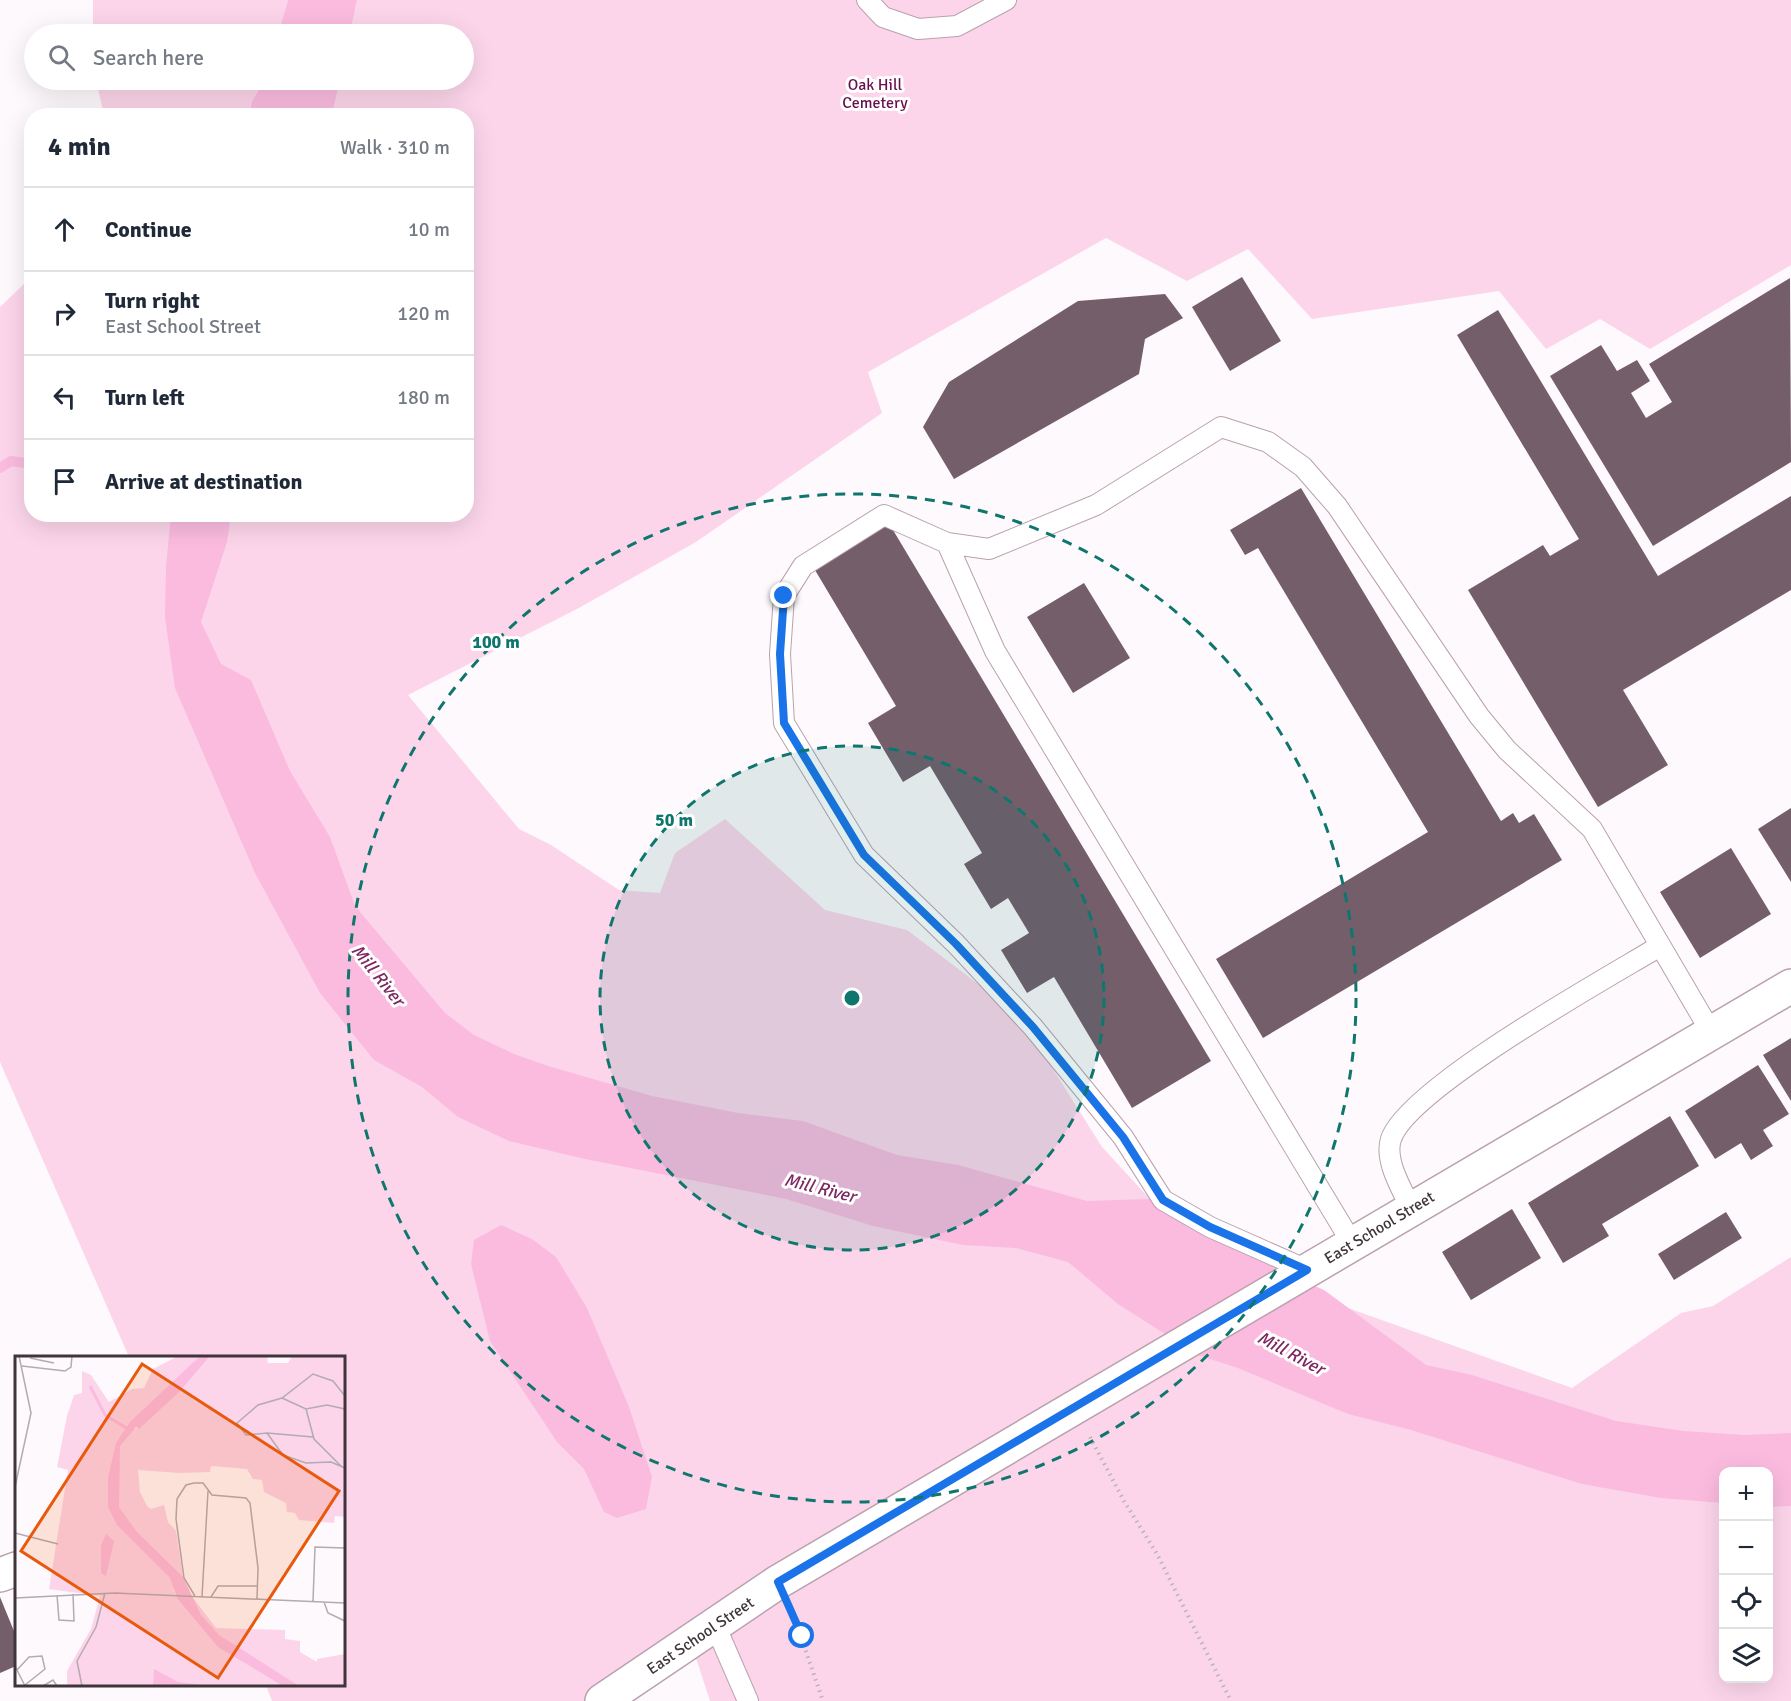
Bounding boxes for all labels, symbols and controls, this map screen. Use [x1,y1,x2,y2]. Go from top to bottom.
search box [24,24,474,90]
icon: search [45,41,78,74]
text: Search here [93,44,204,71]
park label: Oak Hill Cemetery [842,75,908,113]
text: 4 min [48,131,111,163]
text: Walk · 310 m [340,135,450,160]
icon: ahead [48,213,81,246]
text: Continue [105,216,192,243]
text: 10 m [408,217,450,242]
text: Turn right [105,287,200,314]
icon: right [48,297,81,330]
text: 120 m [397,301,450,326]
text: East School Street [105,314,261,339]
icon: left [48,381,81,414]
text: Turn left [105,384,185,411]
text: 180 m [397,385,450,410]
icon: arrive [48,465,81,498]
text: Arrive at destination [105,468,302,495]
route end [770,582,796,608]
text: 100 m [472,631,520,653]
text: 50 m [655,809,693,831]
water label: Mill River [347,940,411,1012]
centre of rings [842,988,862,1008]
water label: Mill River [782,1169,860,1208]
street label: East School Street [1321,1187,1439,1269]
water label: Mill River [1254,1326,1330,1381]
inset map [15,1356,345,1686]
map controls [1719,1467,1773,1683]
button: + [1719,1467,1773,1521]
button: − [1719,1521,1773,1575]
button: locate [1719,1575,1773,1629]
street label: East School Street [643,1592,758,1679]
route start [788,1622,814,1648]
button: layers [1719,1629,1773,1683]

